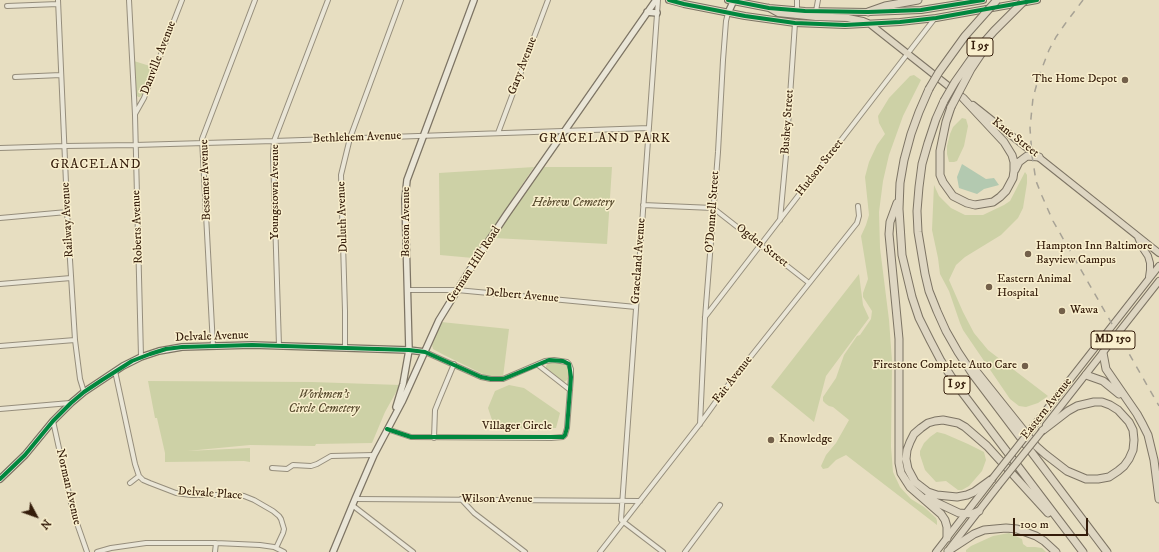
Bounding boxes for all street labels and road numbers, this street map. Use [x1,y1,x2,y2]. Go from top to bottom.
street label: Danville Avenue [138,19,180,97]
street label: Gary Avenue [505,35,541,97]
road number: I 95 [967,38,993,56]
street label: Bushey Street [779,89,797,155]
street label: Kane Street [989,115,1041,161]
street label: Bethlehem Avenue [312,129,402,147]
street label: Hudson Street [793,136,847,200]
street label: Bessemer Avenue [197,139,215,221]
street label: Youngstown Avenue [269,144,283,240]
street label: O'Donnell Street [703,171,723,253]
street label: Duluth Avenue [335,181,351,253]
street label: Railway Avenue [59,182,77,258]
street label: Boston Avenue [400,187,414,257]
street label: Roberts Avenue [130,190,146,264]
street label: Graceland Avenue [629,218,649,304]
street label: Ogden Street [733,221,791,271]
street label: German Hill Road [444,224,504,306]
street label: Delbert Avenue [485,286,559,306]
street label: Delvale Avenue [175,329,249,345]
road number: MD 150 [1091,331,1135,349]
street label: Fait Avenue [710,353,756,407]
street label: Eastern Avenue [1018,375,1076,443]
road number: I 95 [944,376,970,394]
street label: Villager Circle [482,420,552,434]
street label: Norman Avenue [52,448,84,526]
street label: Delvale Place [177,485,243,503]
street label: Wilson Avenue [462,493,532,507]

